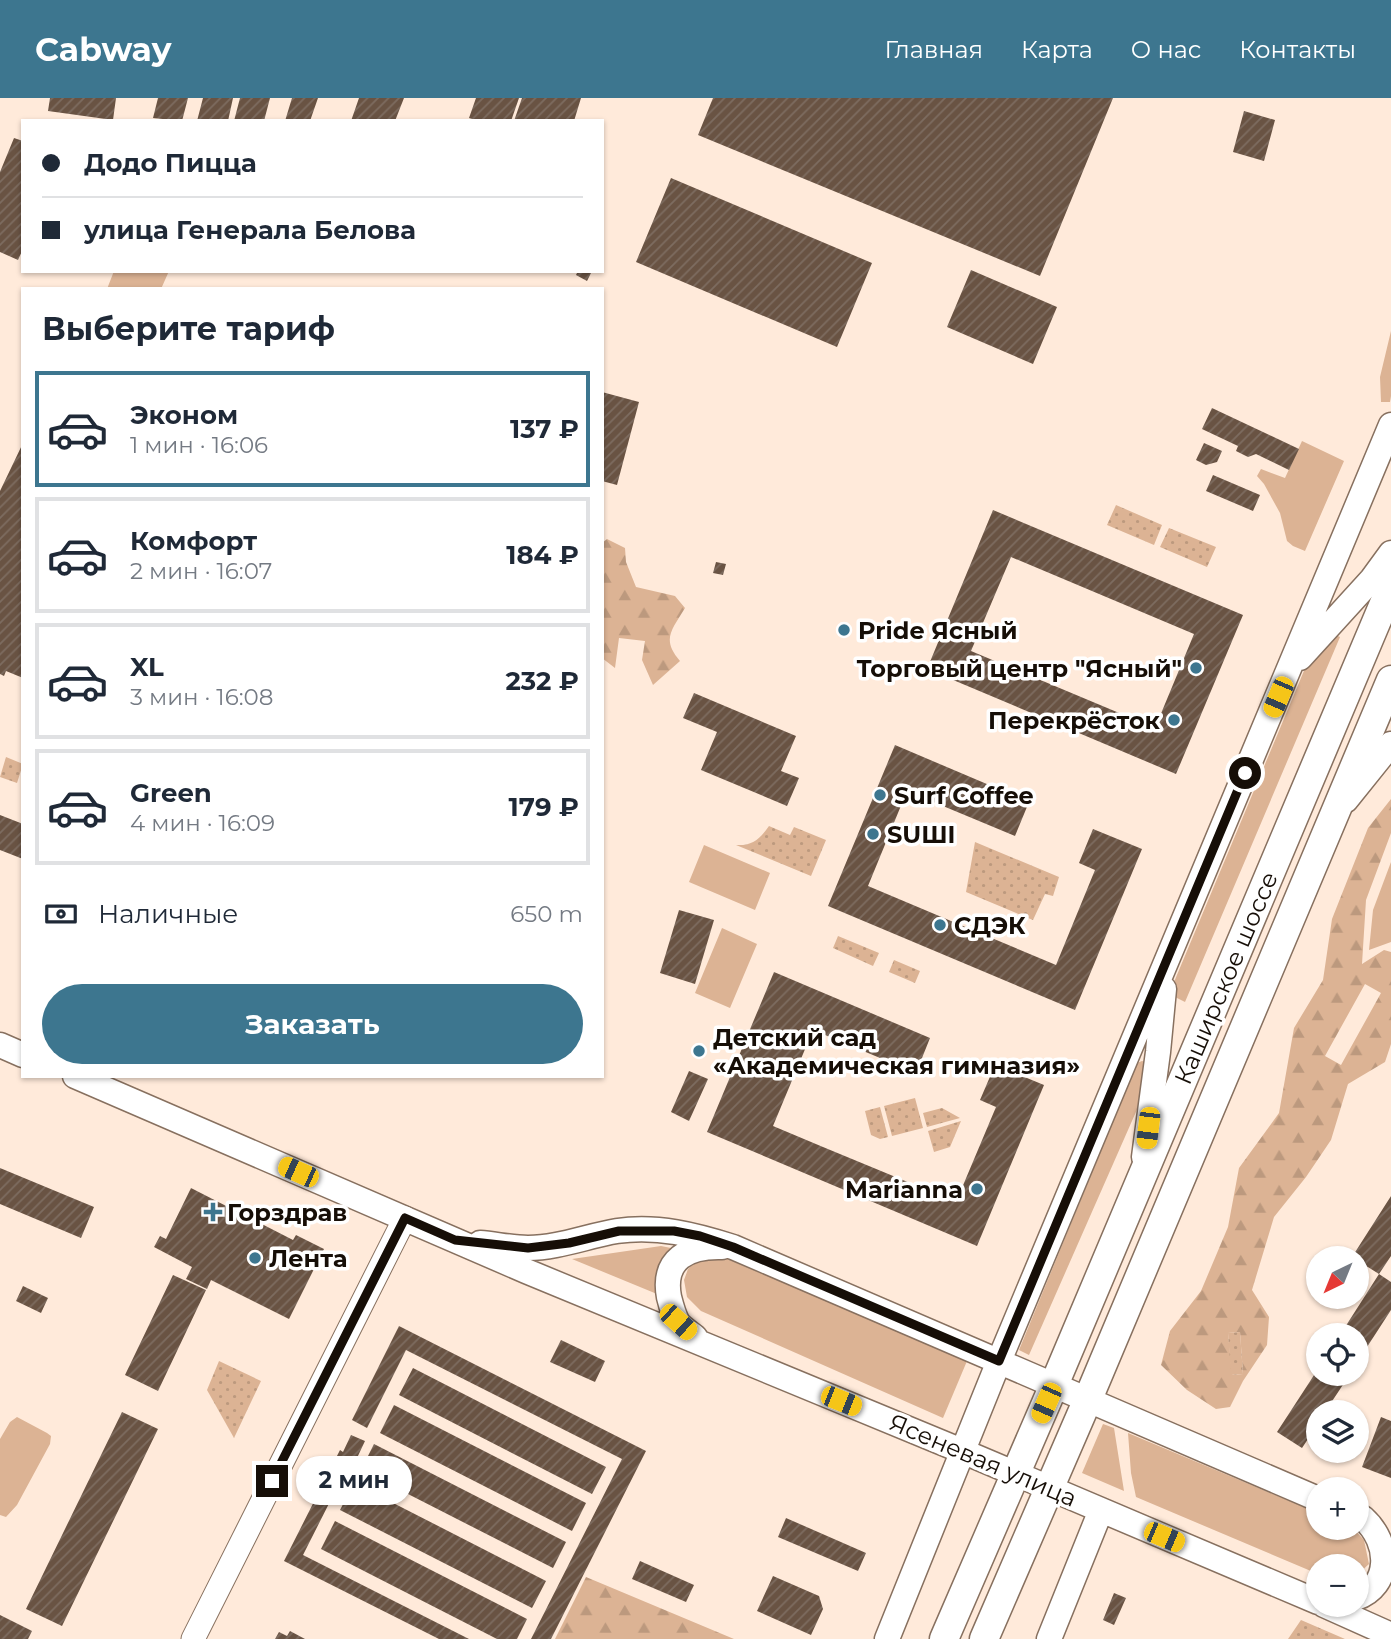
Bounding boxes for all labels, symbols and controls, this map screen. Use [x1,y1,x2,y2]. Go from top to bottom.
text: Cabway [35,29,171,69]
text: Главная [885,35,983,64]
text: Карта [1021,35,1093,64]
text: О нас [1131,35,1201,64]
text: Контакты [1239,35,1356,64]
text: Додо Пицца [84,147,257,179]
text: улица Генерала Белова [84,214,416,246]
text: Выберите тариф [42,309,335,348]
icon: car [46,398,109,461]
text: Эконом [130,399,238,431]
text: 137 ₽ [510,413,579,445]
text: 1 мин · 16:06 [130,431,268,459]
icon: car [46,524,109,587]
text: Комфорт [130,525,257,557]
text: 184 ₽ [506,539,579,571]
text: 2 мин · 16:07 [130,557,272,585]
place label: Pride Ясный [858,616,1017,645]
marker: Pride Ясный [836,622,852,638]
icon: car [46,650,109,713]
text: XL [130,651,164,683]
place label: Торговый центр "Ясный" [856,654,1182,683]
marker: Торговый центр "Ясный" [1188,660,1204,676]
text: 232 ₽ [506,665,579,697]
car [1261,674,1296,720]
text: 3 мин · 16:08 [130,683,273,711]
place label: Перекрёсток [988,706,1161,735]
marker: Перекрёсток [1166,712,1182,728]
route start [1229,757,1261,789]
icon: car [46,776,109,839]
text: Green [130,777,212,809]
place label: Surf Coffee [894,781,1034,810]
marker: Surf Coffee [872,787,888,803]
text: 179 ₽ [509,791,579,823]
text: 4 мин · 16:09 [130,809,275,837]
place label: SUШI [887,820,955,849]
marker: SUШI [865,826,881,842]
street label: Каширское шоссе [1168,867,1284,1089]
icon: cash [42,895,80,933]
text: Наличные [98,898,238,930]
text: 650 m [510,900,583,928]
place label: СДЭК [954,911,1026,940]
marker: СДЭК [932,917,948,933]
button: Заказать [42,984,583,1064]
place label: Детский сад «Академическая гимназия» [713,1023,1080,1080]
marker: Детский сад «Академическая гимназия» [691,1043,707,1059]
car [1136,1106,1161,1150]
car [275,1154,322,1190]
place label: Marianna [845,1175,963,1204]
marker: Marianna [969,1181,985,1197]
place label: Горздрав [227,1198,347,1227]
marker: Горздрав [205,1204,221,1220]
place label: Лента [269,1244,348,1273]
north arrow [1306,1246,1368,1309]
map controls [1306,1246,1369,1617]
marker: Лента [247,1250,263,1266]
car [656,1300,701,1344]
button: locate [1306,1323,1369,1386]
car [1028,1380,1065,1426]
car [818,1383,865,1419]
button: layers [1306,1400,1369,1463]
street label: Ясеневая улица [885,1407,1081,1513]
callout: 2 мин [296,1456,412,1506]
route end [256,1465,288,1497]
text: 2 мин [318,1466,390,1494]
button: + [1306,1477,1369,1540]
car [1141,1519,1188,1555]
button: − [1306,1554,1369,1617]

